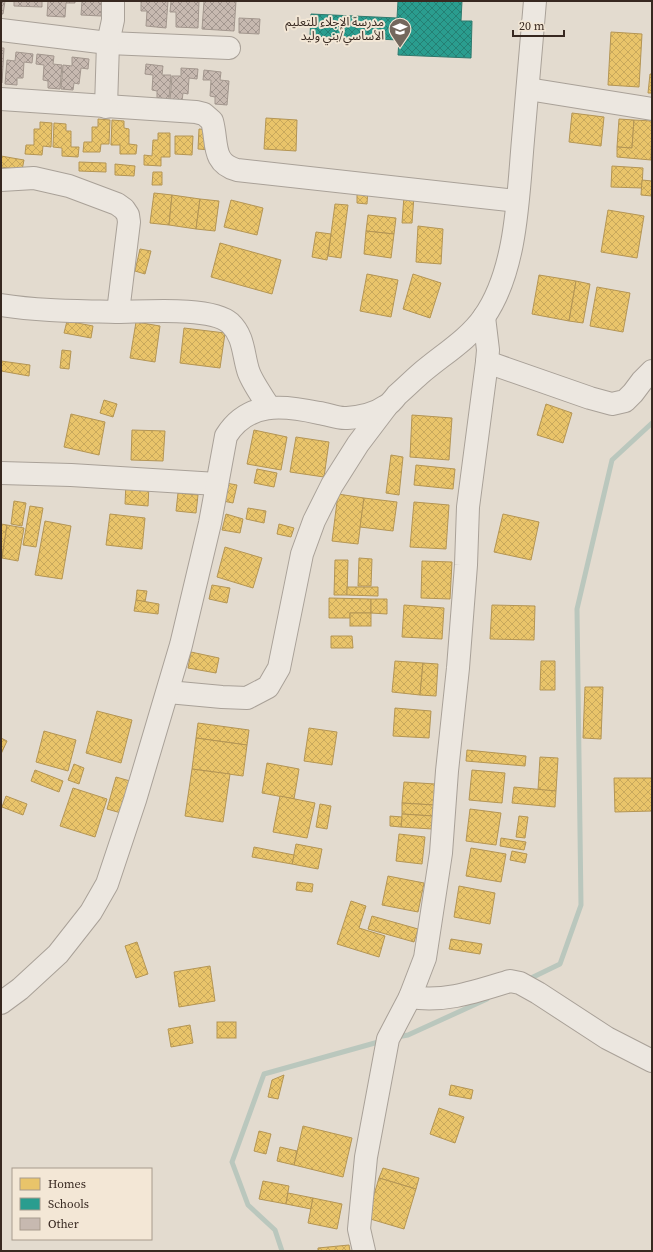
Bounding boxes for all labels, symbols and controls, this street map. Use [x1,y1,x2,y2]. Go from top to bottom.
scale bar [513,12,564,38]
place label: مدرسة الإجلاء للتعليم الأساسي/بني وليد [285,14,384,46]
school or university icon: مدرسة الإجلاء للتعليم الأساسي/بني وليد [387,16,413,49]
text: 20 m [519,18,545,34]
legend [12,1168,152,1240]
text: Homes [48,1176,86,1192]
text: Schools [48,1196,89,1212]
text: Other [48,1216,79,1232]

